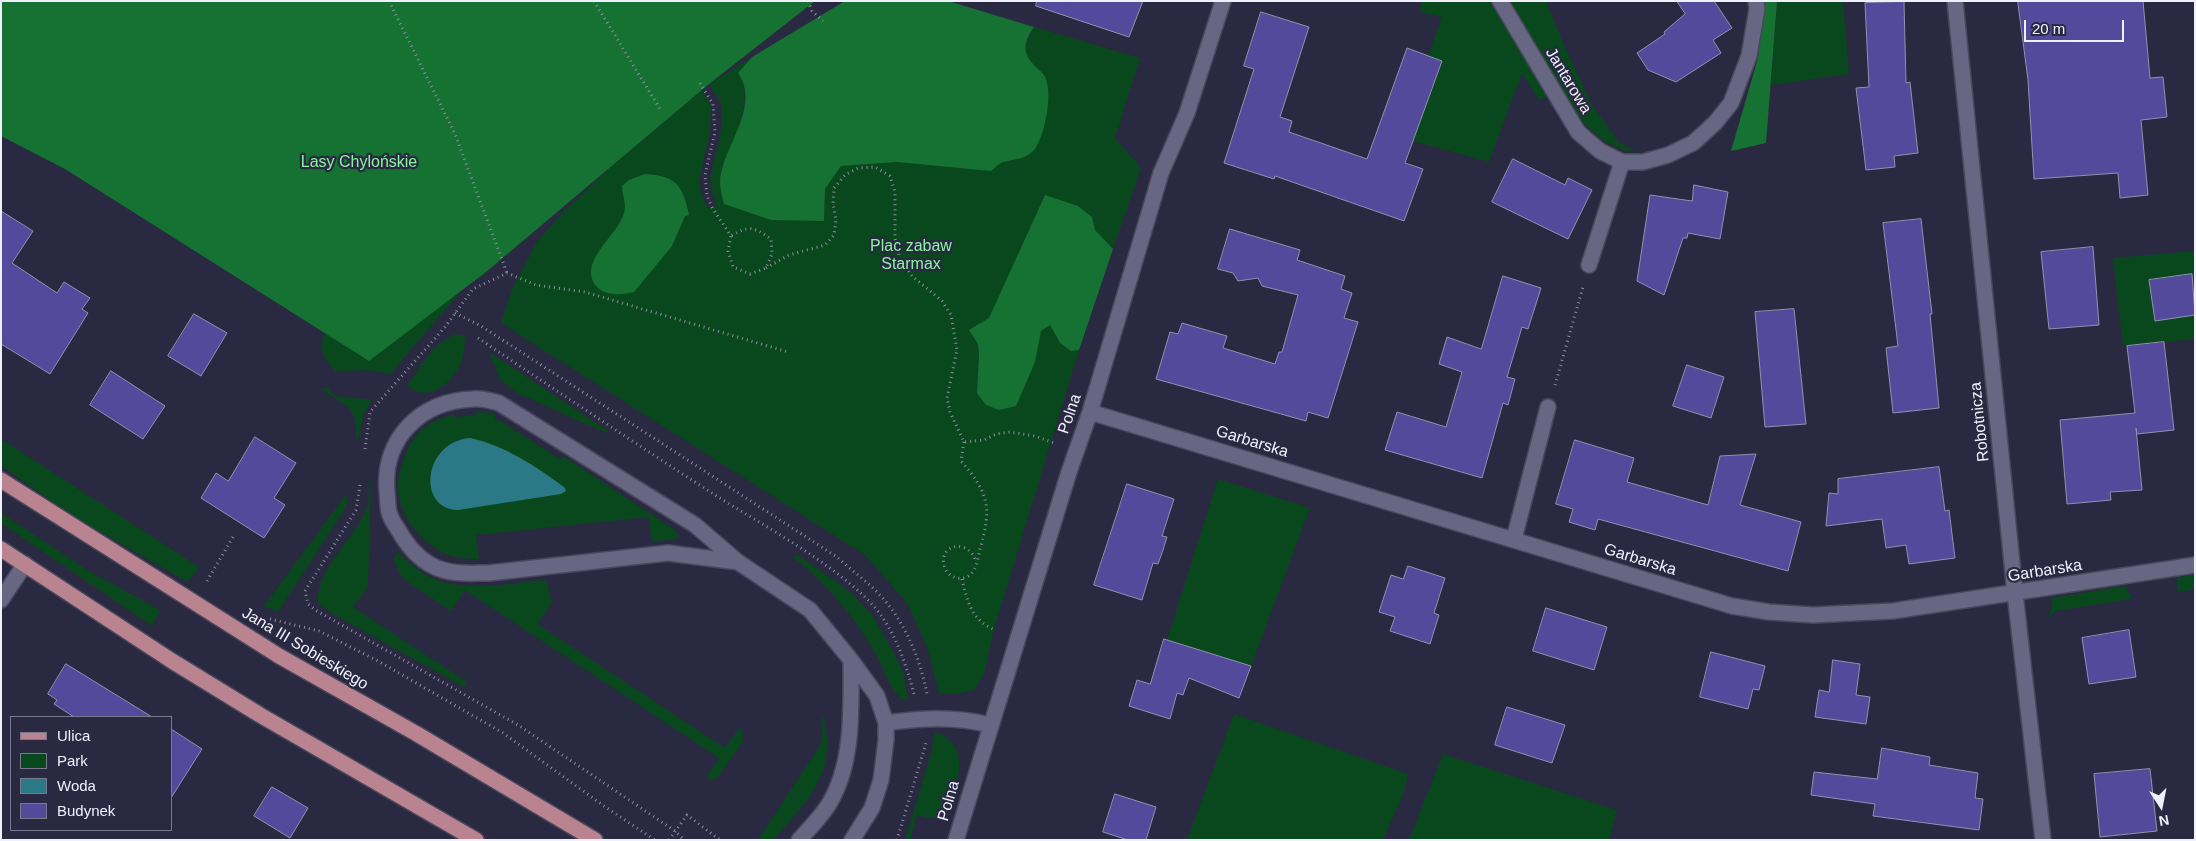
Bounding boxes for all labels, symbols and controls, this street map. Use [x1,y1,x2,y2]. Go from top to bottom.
scale bar [2026,10,2126,42]
text: 20 m [2032,20,2065,37]
street label: Jantarowa [1541,44,1595,118]
park label: Lasy Chylońskie [301,153,417,173]
park label: Plac zabaw Starmax [870,237,952,275]
street label: Robotnicza [1966,381,1994,463]
street label: Polna [1054,392,1086,436]
street label: Garbarska [1213,422,1291,462]
street label: Garbarska [1601,540,1679,580]
street label: Garbarska [2007,556,2083,586]
street label: Jana III Sobieskiego [238,604,372,694]
legend [10,716,172,831]
text: Ulica [57,727,90,744]
text: Park [57,752,88,769]
text: Woda [57,777,96,794]
street label: Polna [934,779,964,823]
north arrow [2136,781,2186,831]
text: Budynek [57,802,115,819]
text: N [2157,812,2170,830]

